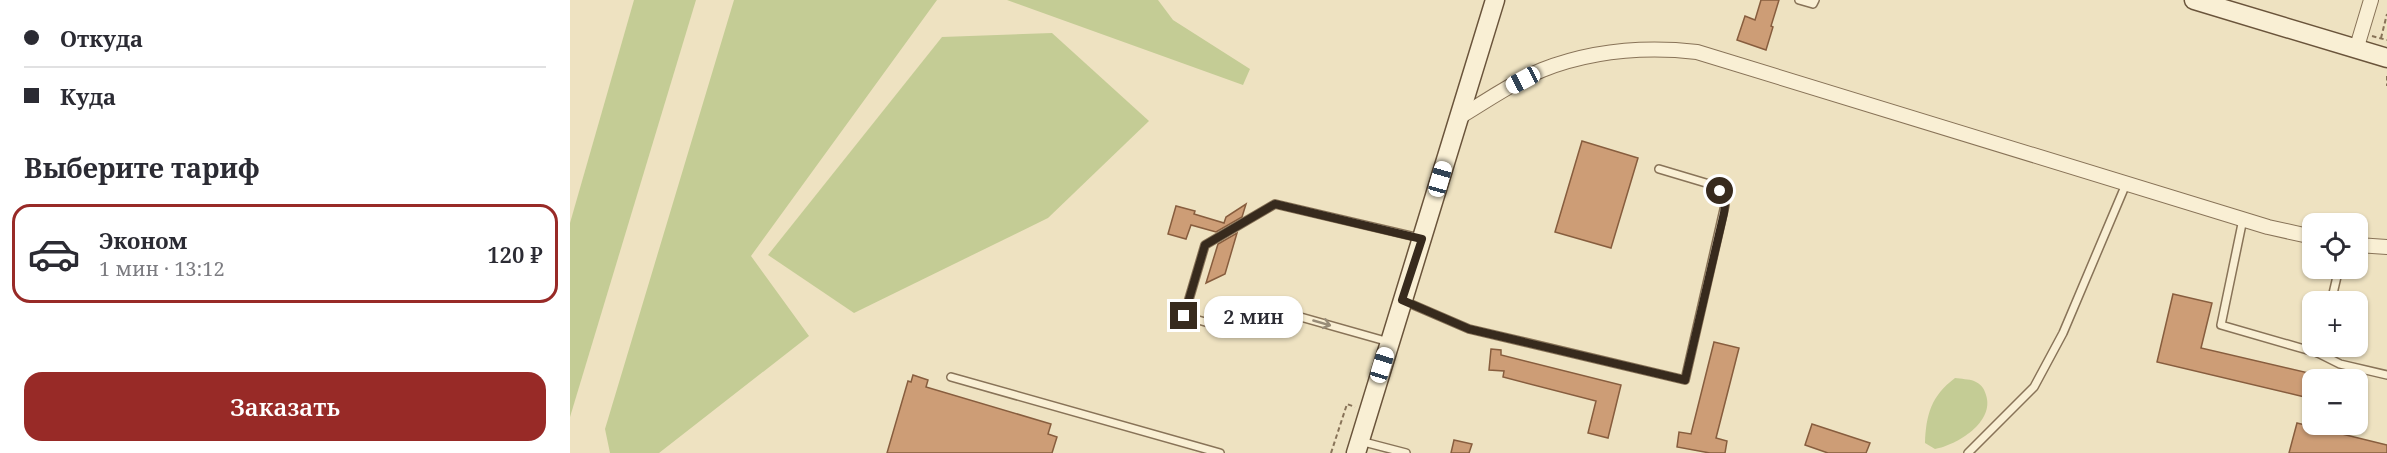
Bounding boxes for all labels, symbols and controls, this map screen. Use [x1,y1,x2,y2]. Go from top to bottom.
text: Откуда [60,23,143,53]
car [1503,64,1543,96]
text: Куда [60,81,116,111]
text: Выберите тариф [24,149,260,186]
car [1426,159,1454,199]
route start [1706,177,1733,204]
map controls [2302,213,2368,435]
button: locate [2302,213,2368,279]
text: Эконом [99,225,187,255]
icon: car [27,227,81,281]
text: 120 ₽ [487,239,543,269]
text: 1 мин · 13:12 [99,255,225,282]
button: + [2302,291,2368,357]
callout: 2 мин [1205,295,1304,337]
route end [1170,302,1197,329]
text: 2 мин [1223,303,1284,330]
one-way arrow [1312,318,1331,329]
car [1368,345,1396,385]
button: − [2302,369,2368,435]
button: Заказать [24,372,546,441]

